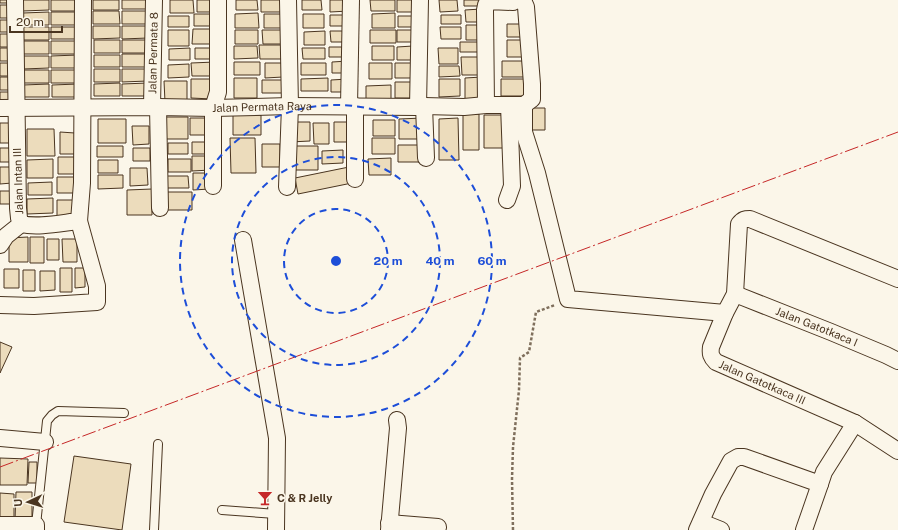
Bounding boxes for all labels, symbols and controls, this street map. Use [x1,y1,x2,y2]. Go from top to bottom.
scale bar [10,8,62,34]
street label: Jalan Permata 8 [146,12,160,94]
text: 20 m [16,15,44,29]
street label: Jalan Permata Raya [212,100,312,114]
street label: Jalan Intan III [11,147,25,215]
centre of rings [329,254,343,268]
text: 20 m [374,254,403,268]
text: 40 m [425,254,455,268]
text: 60 m [477,254,507,268]
street label: Jalan Gatotkaca I [774,305,859,348]
street label: Jalan Gatotkaca III [717,358,807,407]
north arrow [8,482,48,522]
bar icon: C & R Jelly [256,489,274,507]
place label: C & R Jelly [277,492,333,504]
text: U [12,498,24,507]

